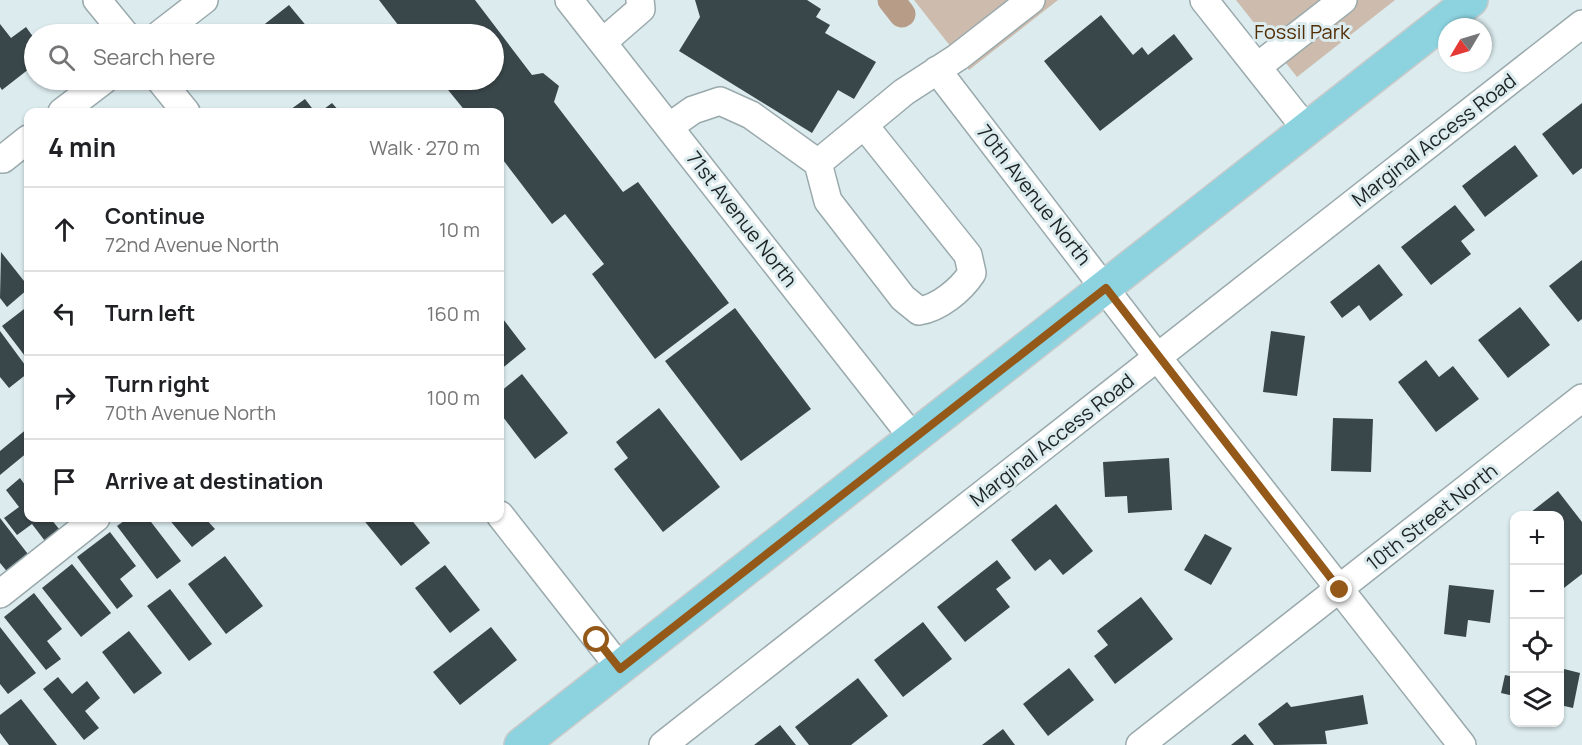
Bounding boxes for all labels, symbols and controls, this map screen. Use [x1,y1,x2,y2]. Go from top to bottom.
park label: Fossil Park [1254,18,1351,45]
north arrow [1438,18,1492,72]
search box [24,24,504,90]
icon: search [45,41,78,74]
text: Search here [93,42,215,72]
street label: Marginal Access Road [1346,67,1521,212]
street label: 70th Avenue North [971,119,1098,270]
text: 4 min [48,129,116,165]
text: Walk · 270 m [369,134,480,161]
street label: 71st Avenue North [681,145,804,292]
text: Continue [105,201,205,231]
icon: ahead [48,213,81,246]
text: 10 m [439,216,480,243]
text: 72nd Avenue North [105,231,279,258]
icon: left [48,297,81,330]
text: Turn left [105,298,195,328]
text: 160 m [427,300,480,327]
street label: Marginal Access Road [964,367,1139,512]
text: Turn right [105,369,210,399]
icon: right [48,381,81,414]
text: 100 m [427,384,480,411]
text: 70th Avenue North [105,399,276,426]
street label: 10th Street North [1361,457,1503,576]
icon: arrive [48,465,81,498]
text: Arrive at destination [105,466,323,496]
map controls [1510,511,1564,727]
button: + [1510,511,1564,565]
button: − [1510,565,1564,619]
route end [1326,576,1352,602]
button: locate [1510,619,1564,673]
route start [583,626,609,652]
button: layers [1510,673,1564,727]

